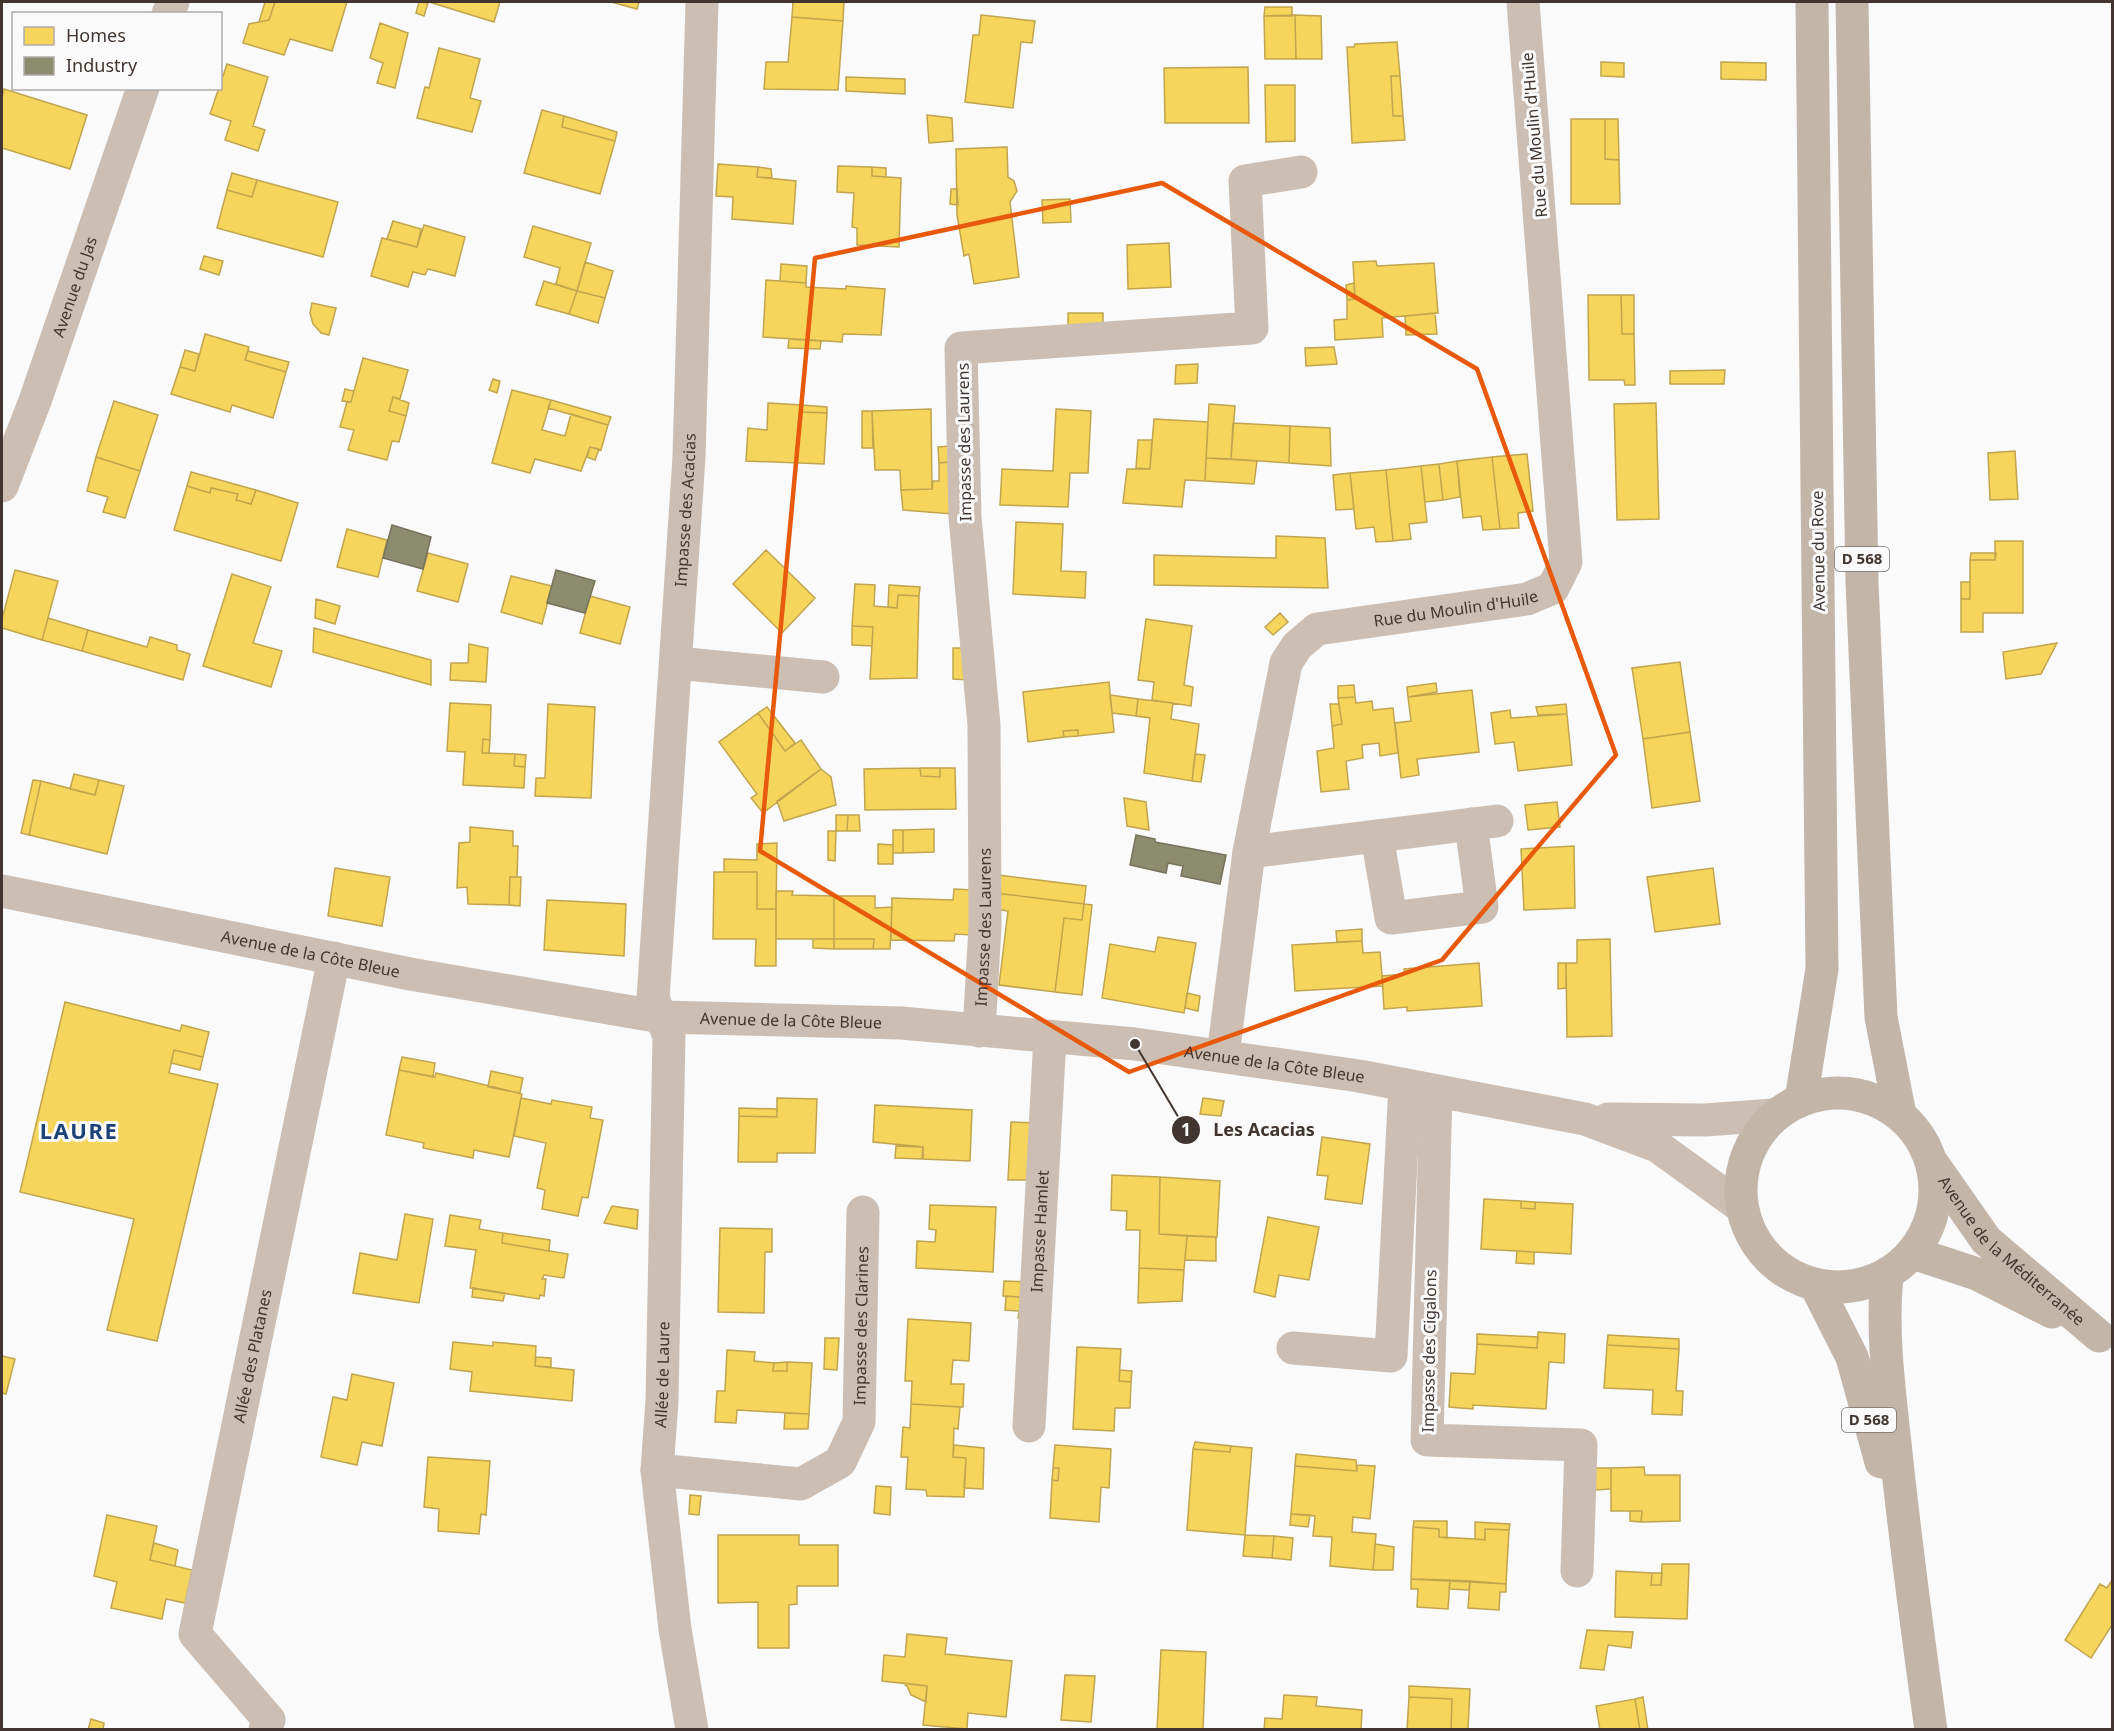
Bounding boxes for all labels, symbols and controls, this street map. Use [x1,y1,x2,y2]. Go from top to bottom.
legend [12,12,222,90]
text: Homes [66,23,126,47]
street label: Rue du Moulin d'Huile [1516,51,1552,219]
text: Industry [66,53,138,77]
street label: Avenue du Jas [47,233,102,340]
street label: Impasse des Laurens [952,363,976,521]
street label: Impasse des Acacias [669,433,701,588]
street label: Avenue du Rove [1806,490,1830,612]
road number: D 568 [1835,547,1889,571]
street label: Rue du Moulin d'Huile [1372,585,1541,632]
street label: Impasse des Laurens [969,848,996,1007]
street label: Avenue de la Côte Bleue [219,925,402,983]
street label: Avenue de la Côte Bleue [700,1007,882,1034]
street label: Avenue de la Côte Bleue [1183,1040,1367,1088]
callout: Les Acacias [1171,1112,1327,1148]
district label: LAURE [40,1115,118,1145]
text: 1 [1181,1117,1191,1141]
text: Les Acacias [1213,1117,1315,1141]
street label: Impasse Hamlet [1025,1169,1054,1293]
street label: Avenue de la Méditerranée [1933,1171,2090,1330]
street label: Impasse des Clarines [848,1246,873,1405]
street label: Impasse des Cigalons [1417,1269,1441,1433]
street label: Allée des Platanes [228,1287,277,1425]
street label: Allée de Laure [649,1321,675,1429]
road number: D 568 [1842,1408,1896,1432]

